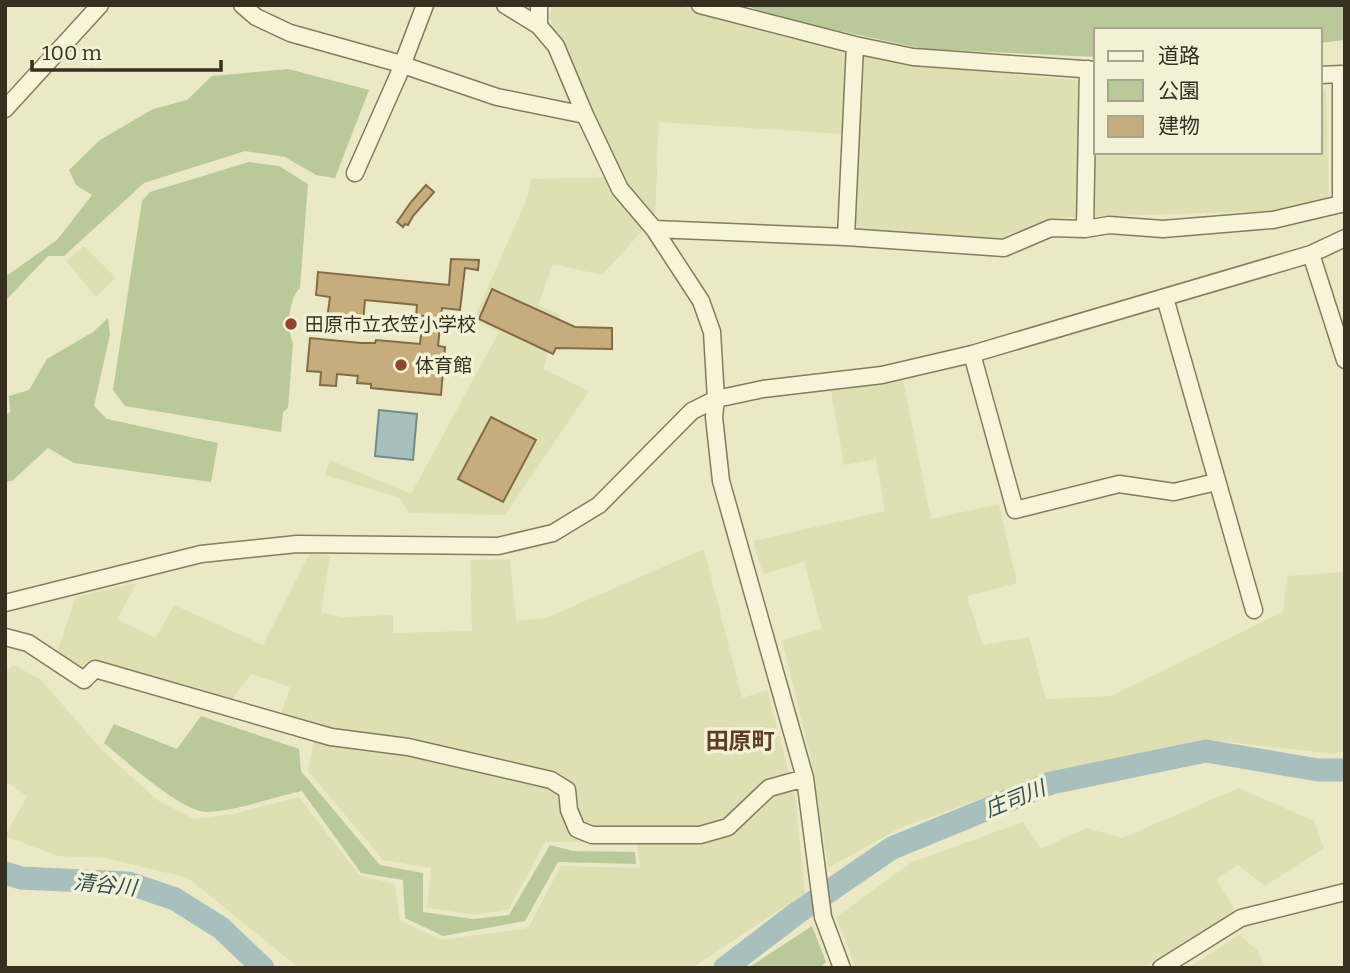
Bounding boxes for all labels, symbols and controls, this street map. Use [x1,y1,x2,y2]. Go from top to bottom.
scale bar [32,28,220,72]
legend [1094,28,1322,154]
text: 100 m [42,40,102,66]
text: 道路 [1158,43,1200,69]
text: 公園 [1158,78,1200,104]
text: 建物 [1158,113,1200,139]
place label: 田原市立衣笠小学校 [305,313,476,336]
marker: 田原市立衣笠小学校 [283,316,299,332]
place label: 体育館 [415,354,472,377]
marker: 体育館 [393,357,409,373]
district label: 田原町 [706,727,775,755]
water label: 庄司川 [981,774,1051,823]
water label: 清谷川 [72,869,140,901]

